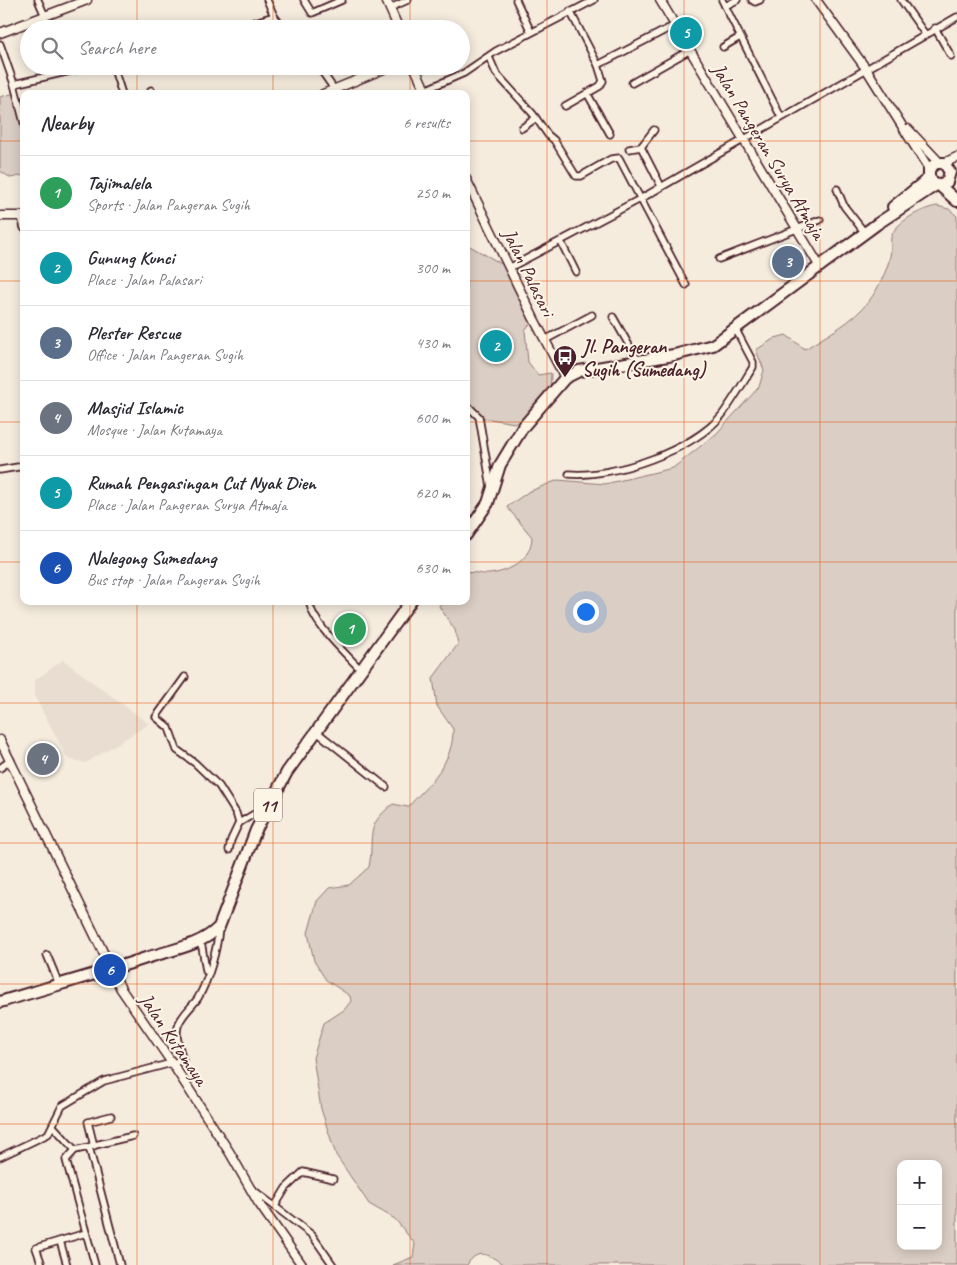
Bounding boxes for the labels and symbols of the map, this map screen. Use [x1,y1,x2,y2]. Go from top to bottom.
pin: 5 [670,14,702,52]
street label: Jalan Pangeran Surya Atmaja [706,58,832,245]
street label: Jalan Palasari [496,223,561,322]
pin: 3 [772,243,804,281]
pin: 2 [480,327,512,365]
place label: Jl. Pangeran Sugih (Sumedang) [580,334,707,382]
bus stop icon: Jl. Pangeran Sugih (Sumedang) [552,344,578,378]
your location [573,599,599,625]
pin: 1 [334,610,366,648]
pin: 4 [27,740,59,778]
road number: 11 [254,788,282,822]
pin: 6 [94,951,126,989]
street label: Jalan Kutamaya [133,988,215,1092]

